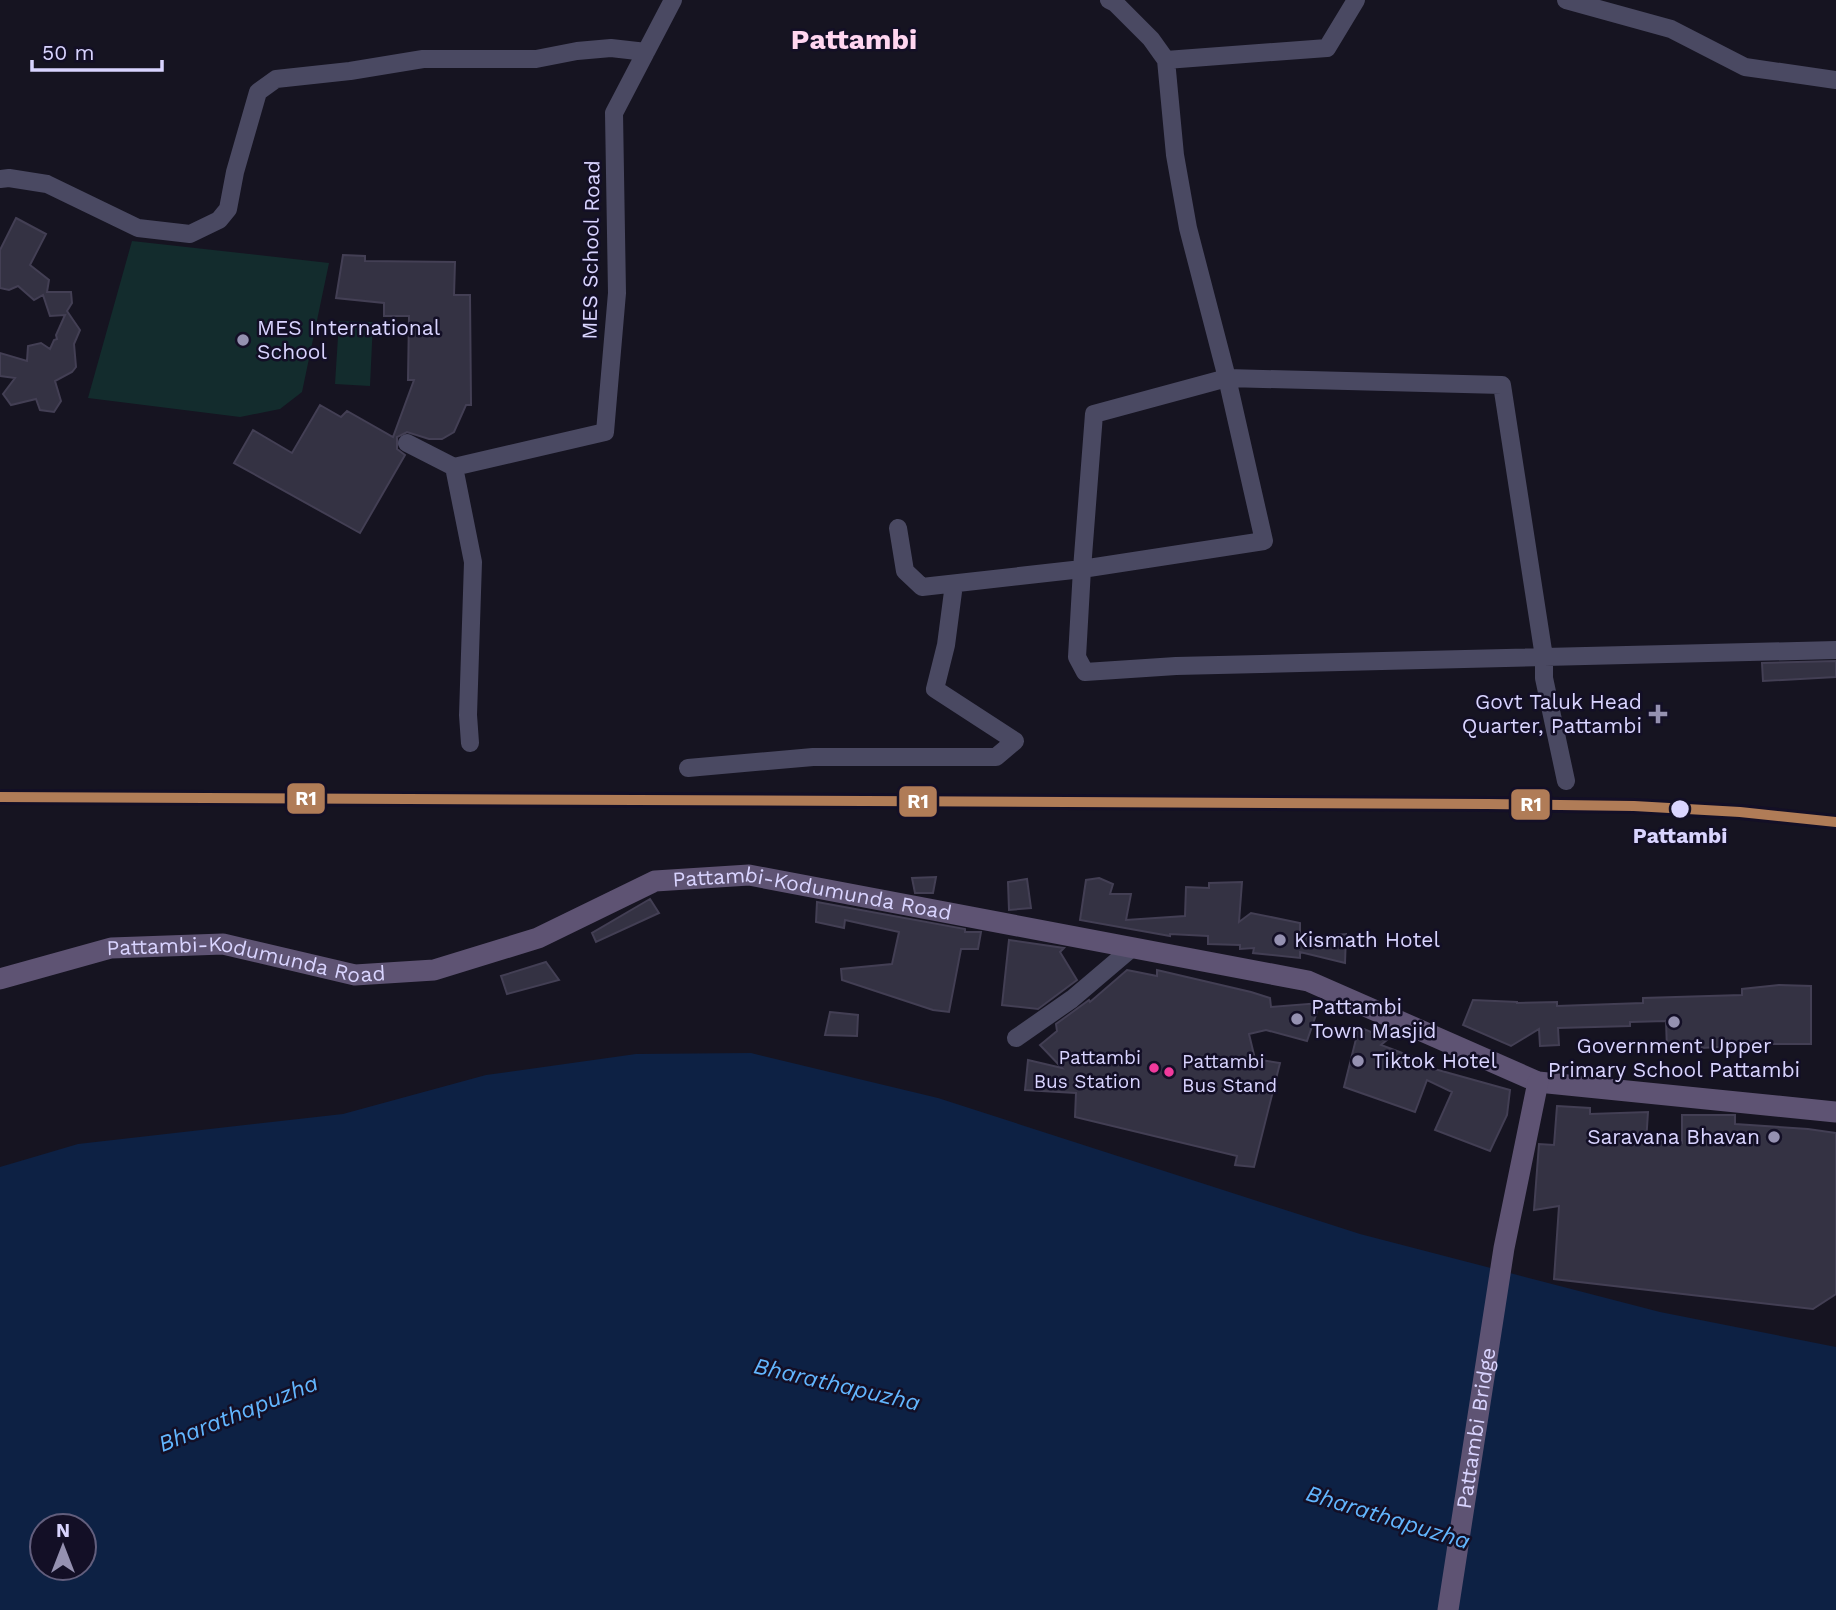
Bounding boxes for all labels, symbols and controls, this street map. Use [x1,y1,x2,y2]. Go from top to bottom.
district label: Pattambi [791,23,917,56]
scale bar [32,28,161,72]
text: 50 m [42,40,94,65]
street label: MES School Road [576,160,605,340]
place label: MES International School [257,315,441,364]
marker: MES International School [235,332,251,348]
place label: Govt Taluk Head Quarter, Pattambi [1462,689,1642,738]
marker: Govt Taluk Head Quarter, Pattambi [1648,704,1668,724]
line badge: R1 [286,782,326,815]
line badge: R1 [898,785,938,818]
text: R1 [295,787,317,810]
line badge: R1 [1510,788,1551,821]
text: R1 [907,790,929,813]
text: R1 [1520,793,1542,816]
marker: Pattambi [1669,798,1691,820]
place label: Pattambi [1633,823,1727,848]
street label: Pattambi-Kodumunda Road [672,861,954,925]
place label: Kismath Hotel [1294,927,1440,952]
street label: Pattambi-Kodumunda Road [106,931,386,988]
marker: Kismath Hotel [1272,932,1288,948]
place label: Pattambi Town Masjid [1311,994,1436,1043]
marker: Pattambi Town Masjid [1289,1011,1305,1027]
marker: Government Upper Primary School Pattambi [1666,1014,1682,1030]
place label: Government Upper Primary School Pattambi [1548,1033,1800,1082]
place label: Pattambi Bus Station [1034,1046,1141,1093]
place label: Tiktok Hotel [1372,1048,1497,1073]
place label: Pattambi Bus Stand [1182,1050,1277,1097]
marker: Tiktok Hotel [1350,1053,1366,1069]
marker: Pattambi Bus Station [1147,1061,1161,1075]
marker: Pattambi Bus Stand [1162,1065,1176,1079]
place label: Saravana Bhavan [1587,1124,1760,1149]
marker: Saravana Bhavan [1766,1129,1782,1145]
street label: Pattambi Bridge [1451,1346,1500,1510]
water label: Bharathapuzha [751,1352,923,1417]
water label: Bharathapuzha [154,1369,322,1458]
water label: Bharathapuzha [1303,1480,1473,1555]
north arrow [28,1512,98,1582]
text: N [56,1519,70,1542]

